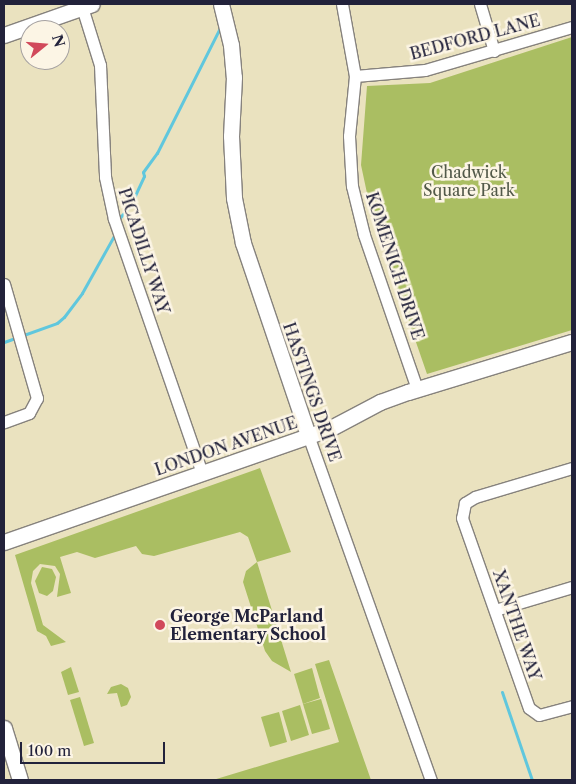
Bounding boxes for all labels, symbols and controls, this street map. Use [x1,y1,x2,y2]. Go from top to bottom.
street label: BEDFORD LANE [408,10,542,64]
north arrow [20,20,70,70]
text: N [48,32,69,49]
park label: Chadwick Square Park [423,162,515,200]
street label: PICADILLY WAY [114,185,174,317]
street label: KOMENICH DRIVE [362,190,428,342]
street label: HASTINGS DRIVE [279,320,345,464]
street label: LONDON AVENUE [152,412,300,480]
street label: XANTHE WAY [489,567,545,683]
place label: George McParland Elementary School [170,606,327,644]
marker: George McParland Elementary School [154,619,166,631]
scale bar [22,732,168,764]
text: 100 m [28,741,71,760]

